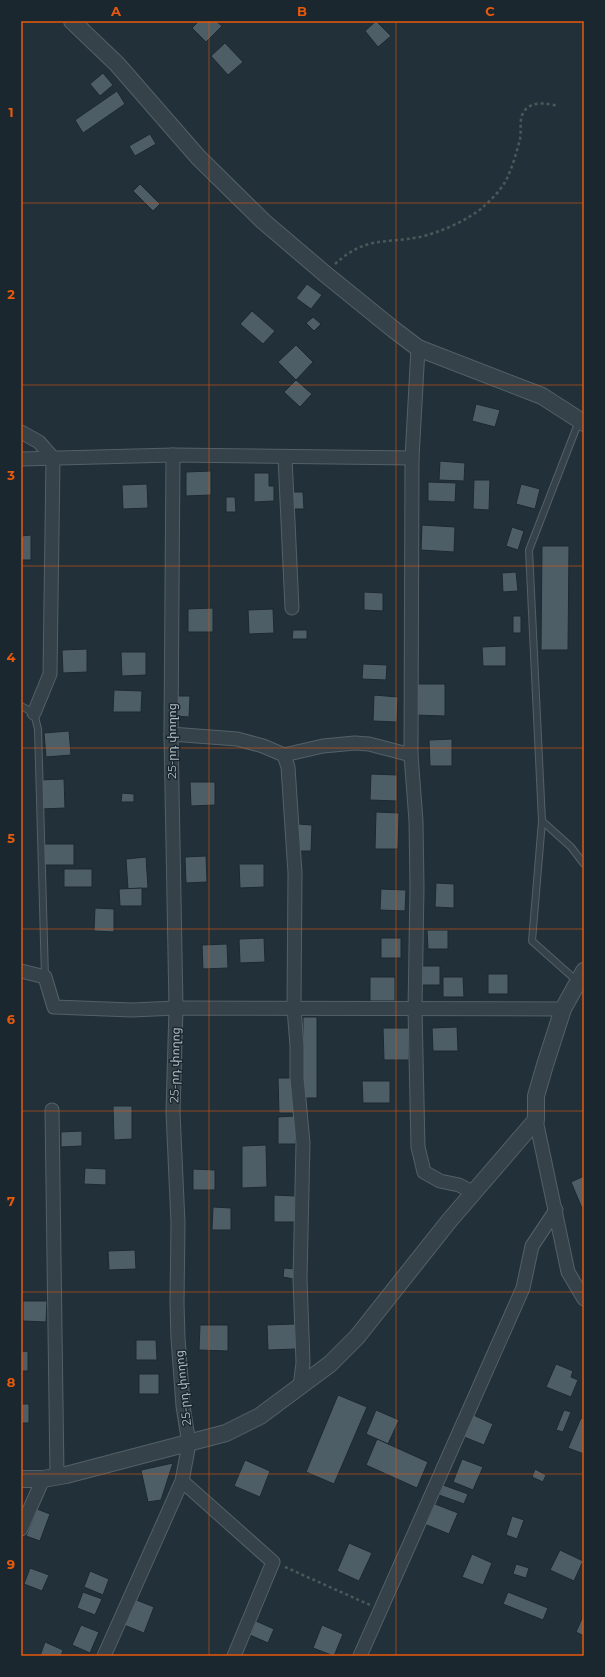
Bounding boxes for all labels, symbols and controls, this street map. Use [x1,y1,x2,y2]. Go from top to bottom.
text: A [110,3,122,19]
text: B [297,3,307,19]
text: C [485,3,495,19]
text: 1 [8,104,14,120]
text: 2 [7,286,15,302]
text: 3 [6,467,15,483]
text: 4 [7,649,16,665]
street label: 25-րդ փողոց [164,703,179,779]
text: 5 [7,830,15,846]
text: 6 [7,1011,16,1027]
street label: 25-րդ փողոց [166,1027,183,1103]
text: 7 [7,1193,15,1209]
street label: 25-րդ փողոց [171,1350,194,1427]
text: 8 [7,1374,16,1390]
text: 9 [7,1556,15,1572]

